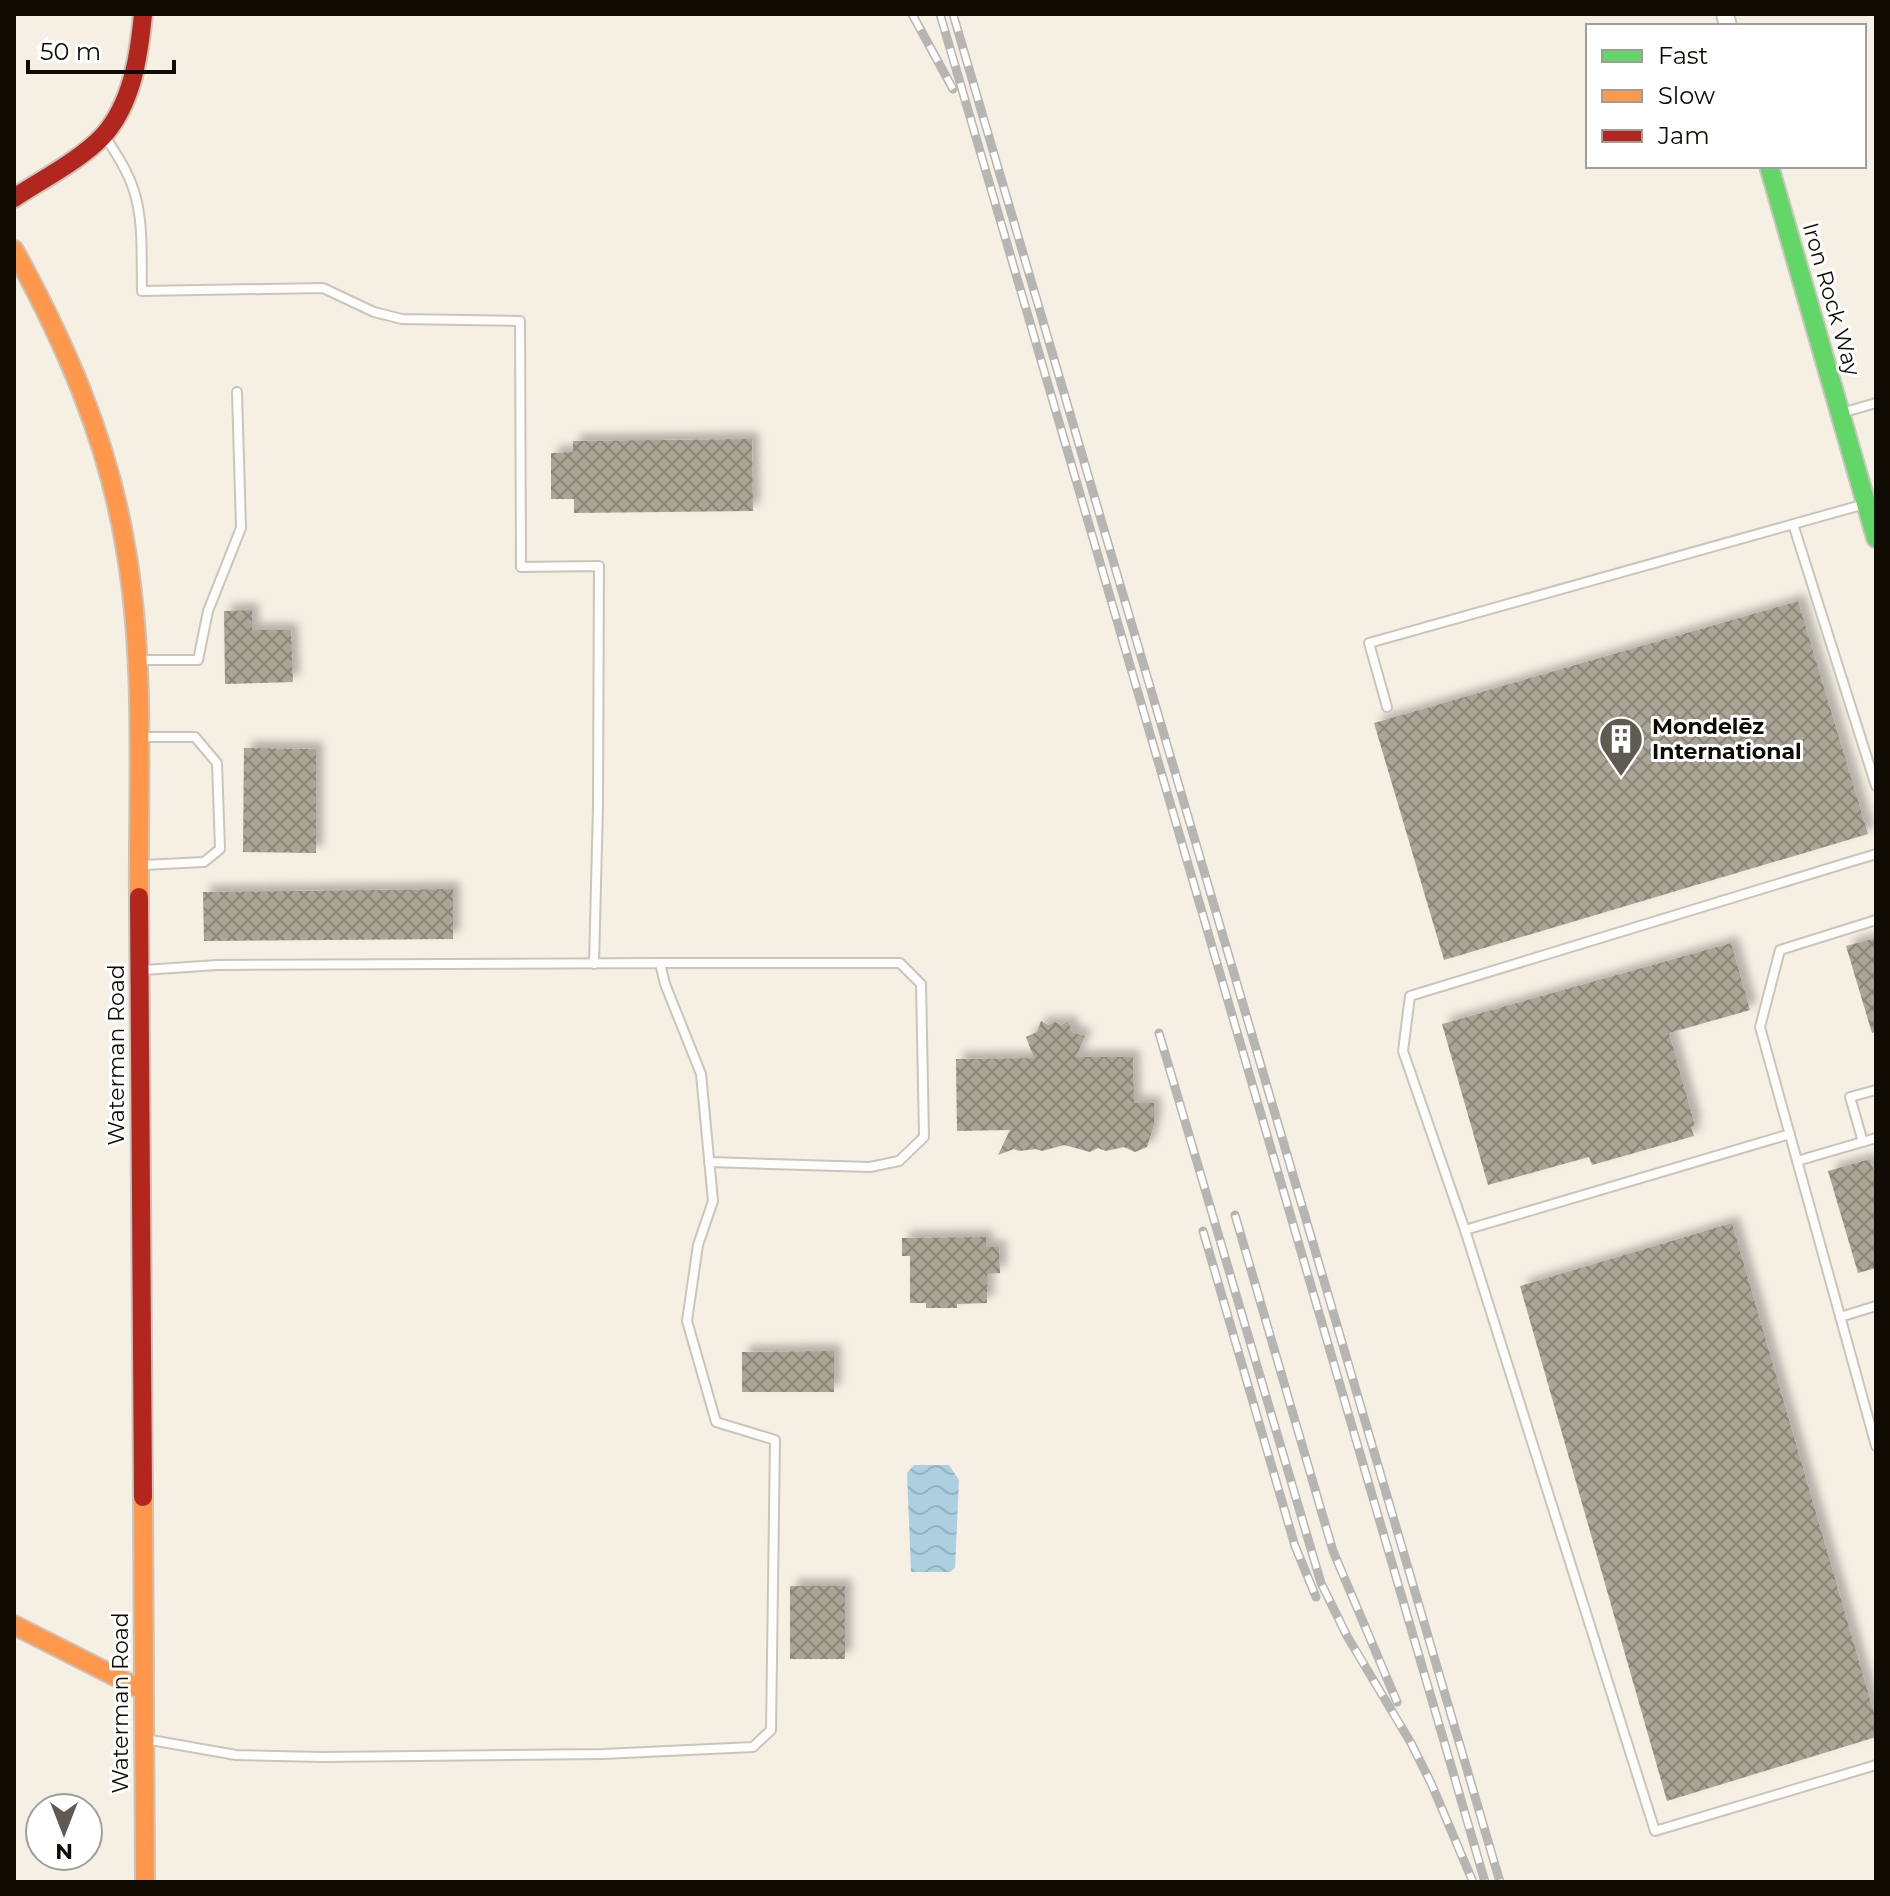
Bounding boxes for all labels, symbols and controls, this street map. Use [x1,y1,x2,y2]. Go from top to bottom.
scale bar [28,24,174,74]
legend [1586,24,1866,168]
text: 50 m [40,37,101,66]
text: Fast [1658,41,1709,70]
text: Slow [1658,81,1715,110]
text: Jam [1657,121,1710,150]
street label: Iron Rock Way [1797,219,1866,379]
place label: Mondelēz International [1652,713,1802,765]
building icon: Mondelēz International [1597,715,1645,778]
street label: Waterman Road [103,964,130,1146]
street label: Waterman Road [107,1612,134,1794]
north arrow [24,1792,104,1872]
text: N [55,1838,73,1865]

